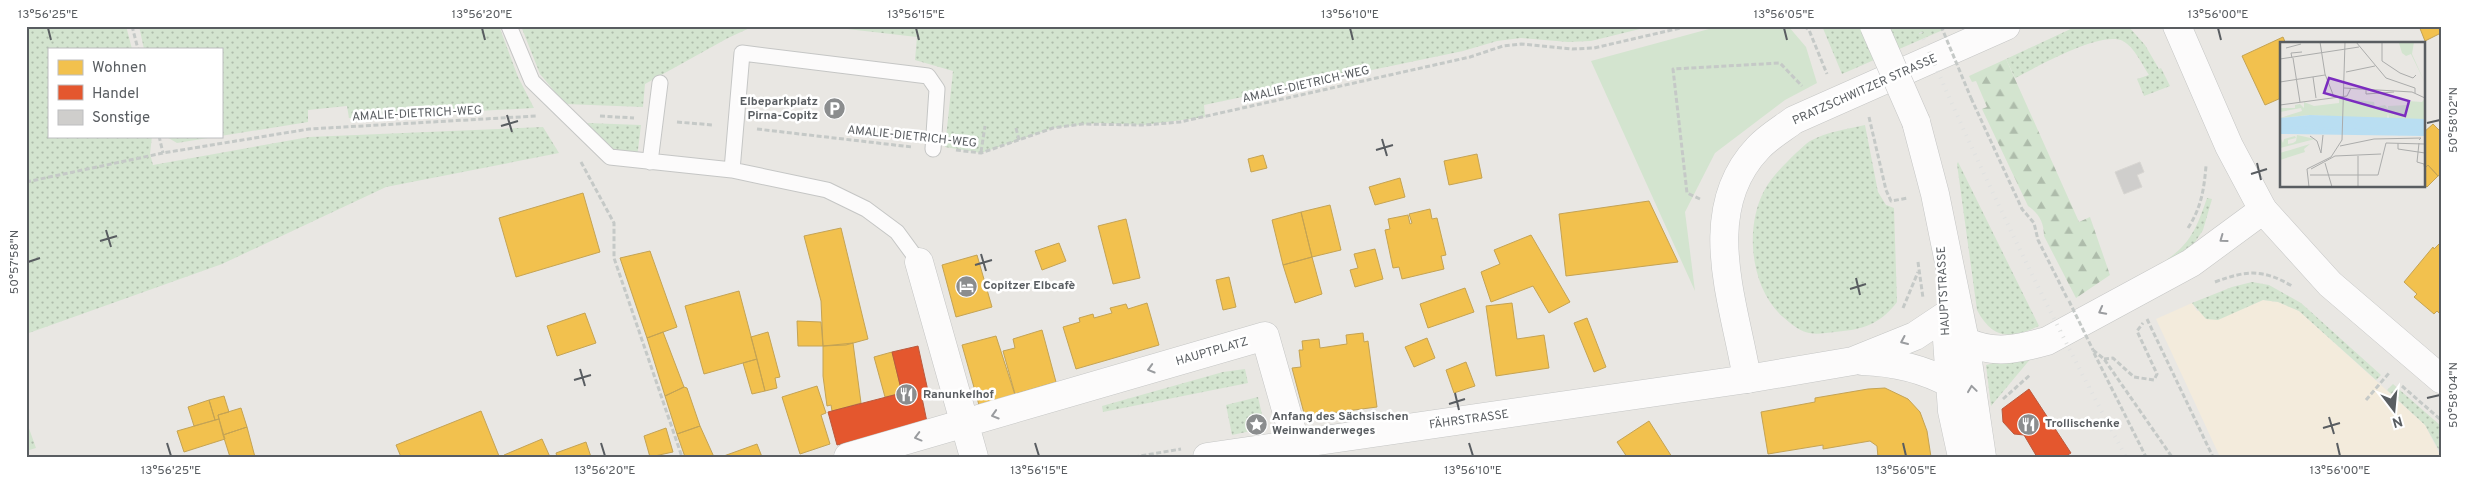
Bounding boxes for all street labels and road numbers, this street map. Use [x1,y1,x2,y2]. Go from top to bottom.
street label: PRATZSCHWITZER STRASSE [1790,51,1940,129]
street label: AMALIE-DIETRICH-WEG [1241,63,1371,107]
street label: AMALIE-DIETRICH-WEG [352,103,482,125]
street label: AMALIE-DIETRICH-WEG [846,122,978,152]
street label: HAUPTSTRASSE [1934,246,1954,336]
street label: HAUPTPLATZ [1174,334,1250,370]
street label: FÄHRSTRASSE [1428,406,1510,434]

